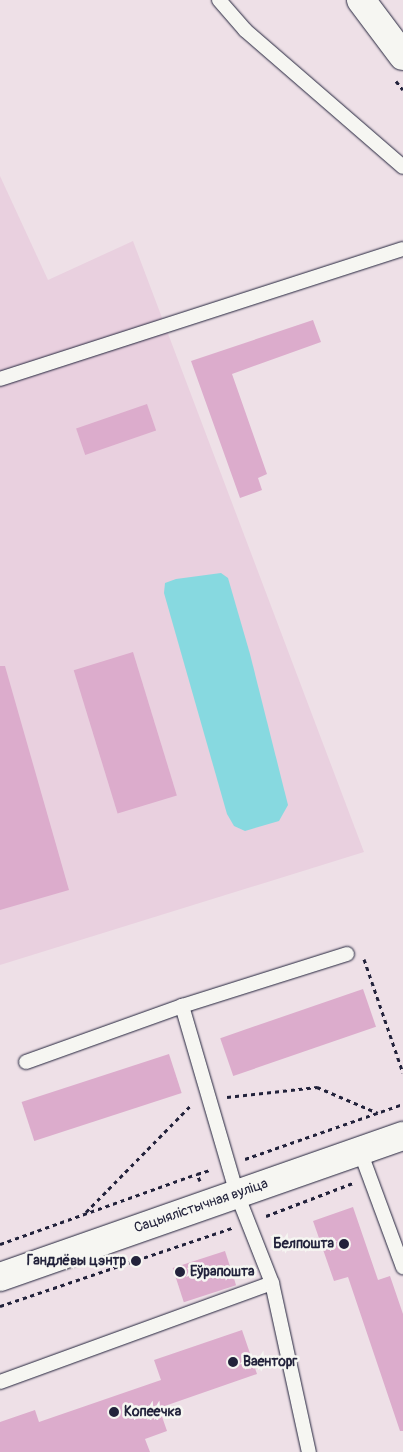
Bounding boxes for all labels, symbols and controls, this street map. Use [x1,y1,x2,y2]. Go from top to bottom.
street label: Сацыялістычная вуліца [132,1175,270,1237]
place label: Белпошта [273,1236,334,1252]
marker: Белпошта [338,1238,350,1250]
place label: Гандлёвы цэнтр [27,1253,126,1269]
marker: Гандлёвы цэнтр [130,1255,142,1267]
place label: Еўрапошта [190,1264,254,1280]
marker: Еўрапошта [174,1266,186,1278]
place label: Ваенторг [243,1354,297,1370]
marker: Ваенторг [227,1356,239,1368]
place label: Копеечка [124,1404,181,1420]
marker: Копеечка [108,1406,120,1418]

